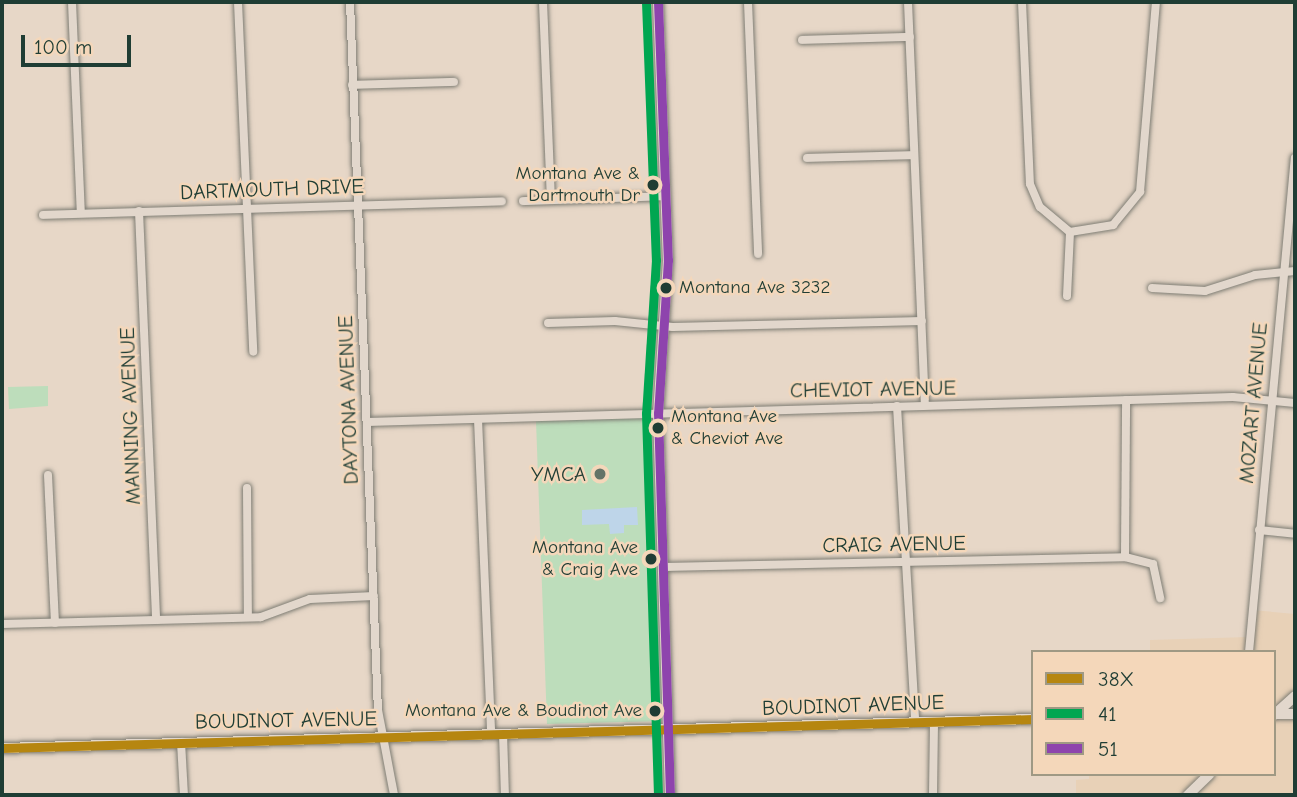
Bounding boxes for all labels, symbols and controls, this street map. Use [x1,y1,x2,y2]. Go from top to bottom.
scale bar [24,21,135,65]
text: 100 m [34,35,92,59]
place label: Montana Ave & Dartmouth Dr [515,163,640,207]
street label: DARTMOUTH DRIVE [180,173,364,205]
marker: Montana Ave & Dartmouth Dr [646,178,660,192]
place label: Montana Ave 3232 [679,277,830,299]
marker: Montana Ave 3232 [659,281,673,295]
street label: DAYTONA AVENUE [332,315,364,485]
street label: MOZART AVENUE [1233,322,1273,484]
street label: MANNING AVENUE [114,327,146,505]
street label: CHEVIOT AVENUE [790,375,956,403]
place label: Montana Ave & Cheviot Ave [671,406,783,450]
marker: Montana Ave & Cheviot Ave [651,421,665,435]
place label: YMCA [531,461,586,487]
marker: YMCA [592,466,608,482]
street label: CRAIG AVENUE [822,530,966,558]
place label: Montana Ave & Craig Ave [532,537,638,581]
marker: Montana Ave & Craig Ave [644,552,658,566]
legend [1031,650,1276,776]
text: 38X [1098,667,1134,691]
street label: BOUDINOT AVENUE [761,689,945,721]
place label: Montana Ave & Boudinot Ave [405,700,642,722]
text: 41 [1098,702,1116,726]
marker: Montana Ave & Boudinot Ave [648,704,662,718]
street label: BOUDINOT AVENUE [195,706,377,734]
text: 51 [1098,737,1118,761]

